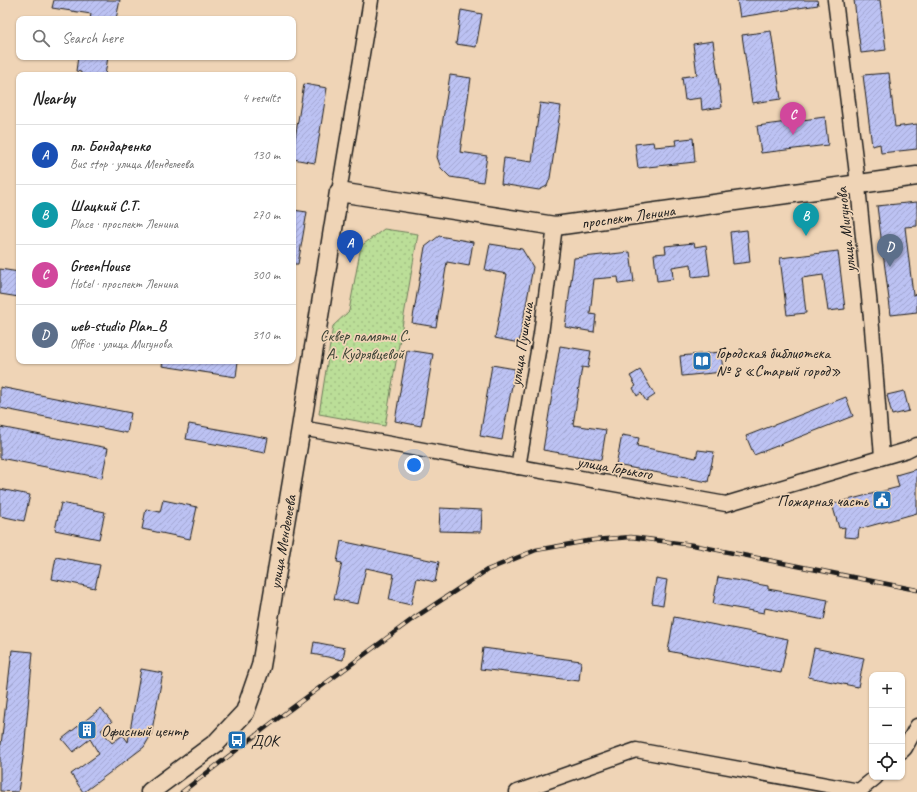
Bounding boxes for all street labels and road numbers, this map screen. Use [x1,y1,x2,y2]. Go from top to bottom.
street label: улица Мигунова [831,185,861,274]
street label: проспект Ленина [580,200,678,233]
street label: улица Пушкина [505,299,539,388]
street label: улица Горького [575,451,655,485]
street label: улица Менделеева [265,492,301,592]

